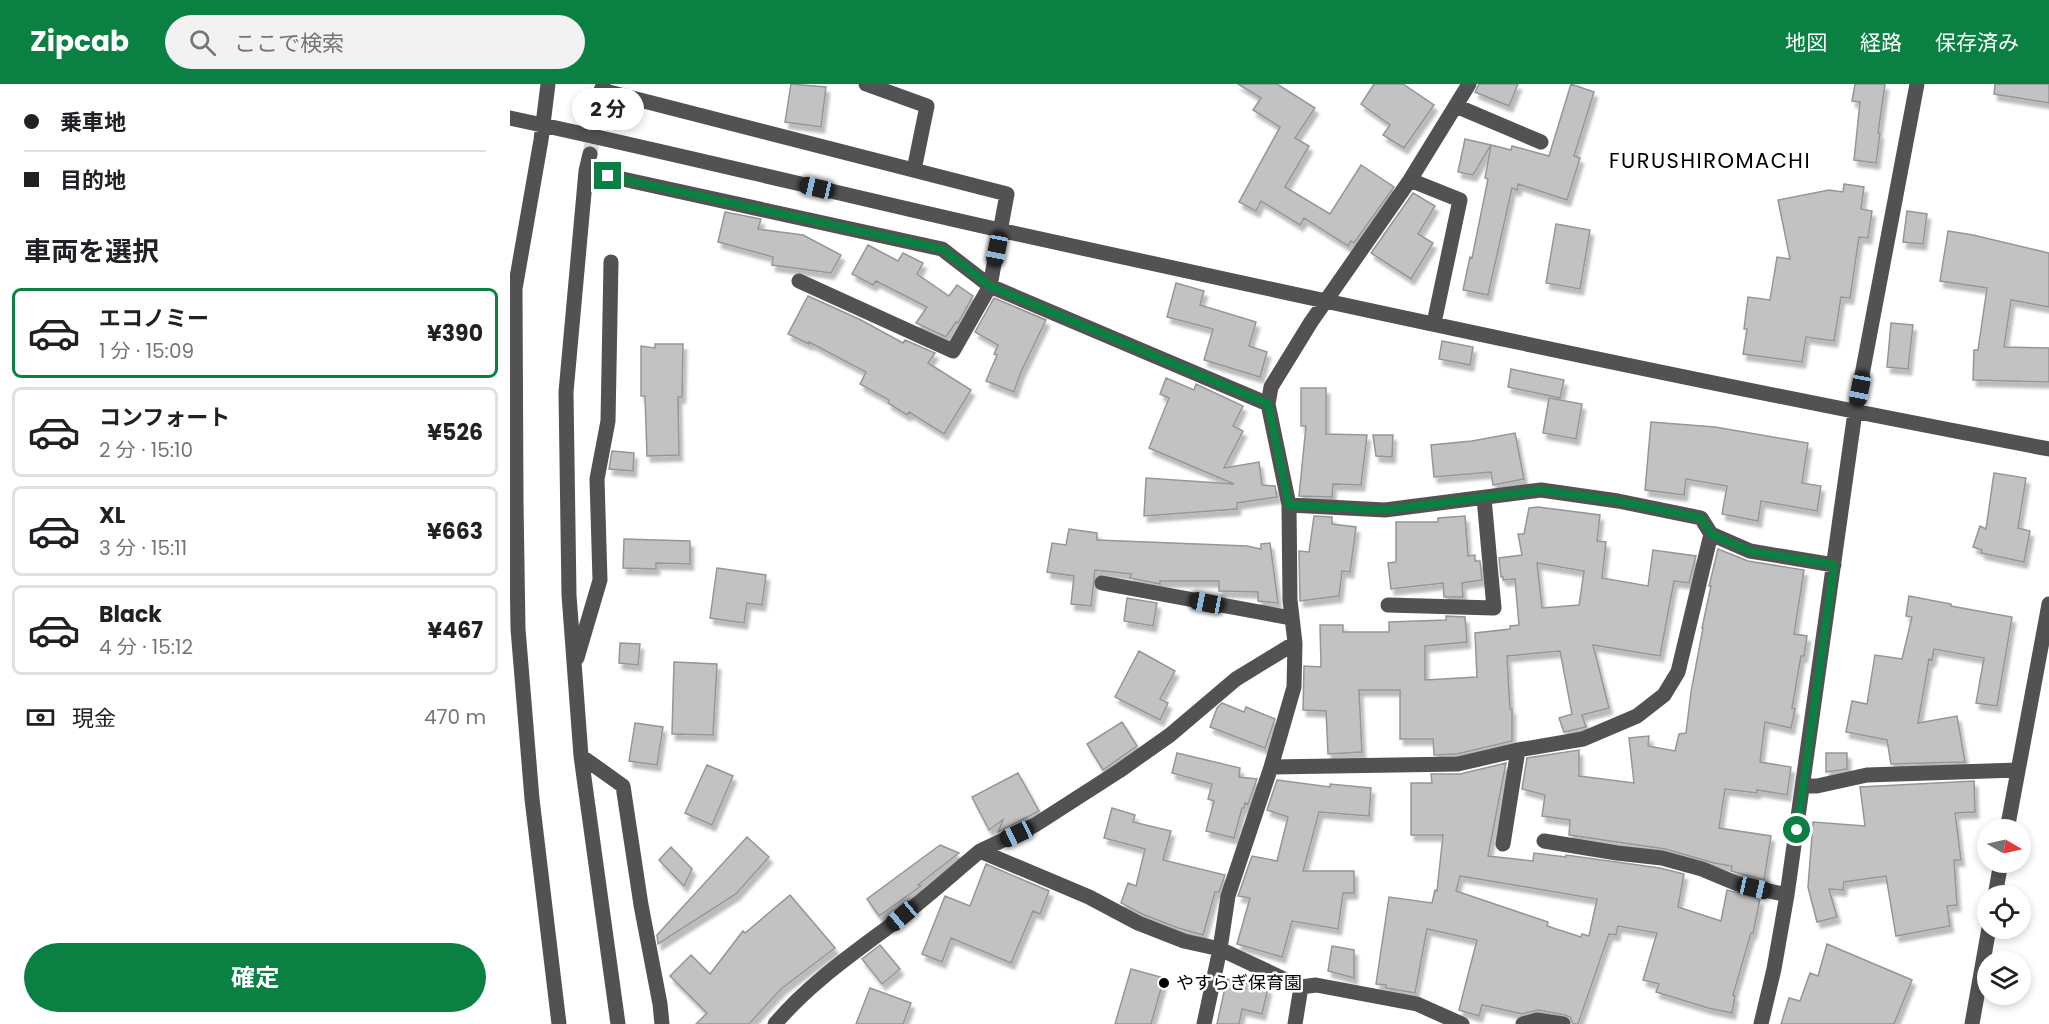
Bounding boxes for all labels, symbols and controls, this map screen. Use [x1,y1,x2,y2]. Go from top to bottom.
search box [165,15,585,69]
text: Zipcab [30,22,129,61]
icon: search [186,26,219,59]
text: ここで検索 [234,28,344,59]
text: 地図 [1785,28,1827,57]
text: 経路 [1860,28,1902,57]
text: 保存済み [1935,28,2019,57]
callout: 2 分 [572,89,644,131]
text: 2 分 [590,95,626,123]
text: 乗車地 [60,107,126,138]
district label: FURUSHIROMACHI [1609,146,1811,175]
route end [594,162,621,189]
text: 目的地 [60,165,126,196]
car [797,175,837,201]
car [985,230,1009,268]
text: 車両を選択 [24,233,159,270]
text: エコノミー [99,303,209,334]
icon: car [27,306,81,360]
text: ¥390 [427,318,483,349]
text: 1 分 · 15:09 [99,337,194,365]
car [1848,370,1872,408]
text: コンフォート [99,402,230,433]
icon: car [27,405,81,459]
text: ¥526 [427,417,483,448]
text: 2 分 · 15:10 [99,436,193,464]
text: XL [99,500,125,531]
icon: car [27,504,81,558]
text: ¥663 [427,516,483,547]
text: 3 分 · 15:11 [99,534,187,562]
car [1188,591,1226,615]
text: Black [99,599,162,630]
icon: car [27,603,81,657]
text: ¥467 [428,615,483,646]
text: 4 分 · 15:12 [99,633,193,661]
icon: cash [24,701,57,734]
text: 現金 [72,703,116,734]
text: 470 m [424,703,486,731]
route start [1783,816,1810,843]
car [997,818,1037,850]
north arrow [1977,819,2031,873]
map controls [1977,819,2031,1005]
car [1734,875,1774,901]
button: locate [1977,885,2031,939]
car [882,898,922,934]
button: 確定 [24,943,486,1012]
button: layers [1977,951,2031,1005]
place label: やすらぎ保育園 [1176,970,1302,995]
marker: やすらぎ保育園 [1157,976,1171,990]

